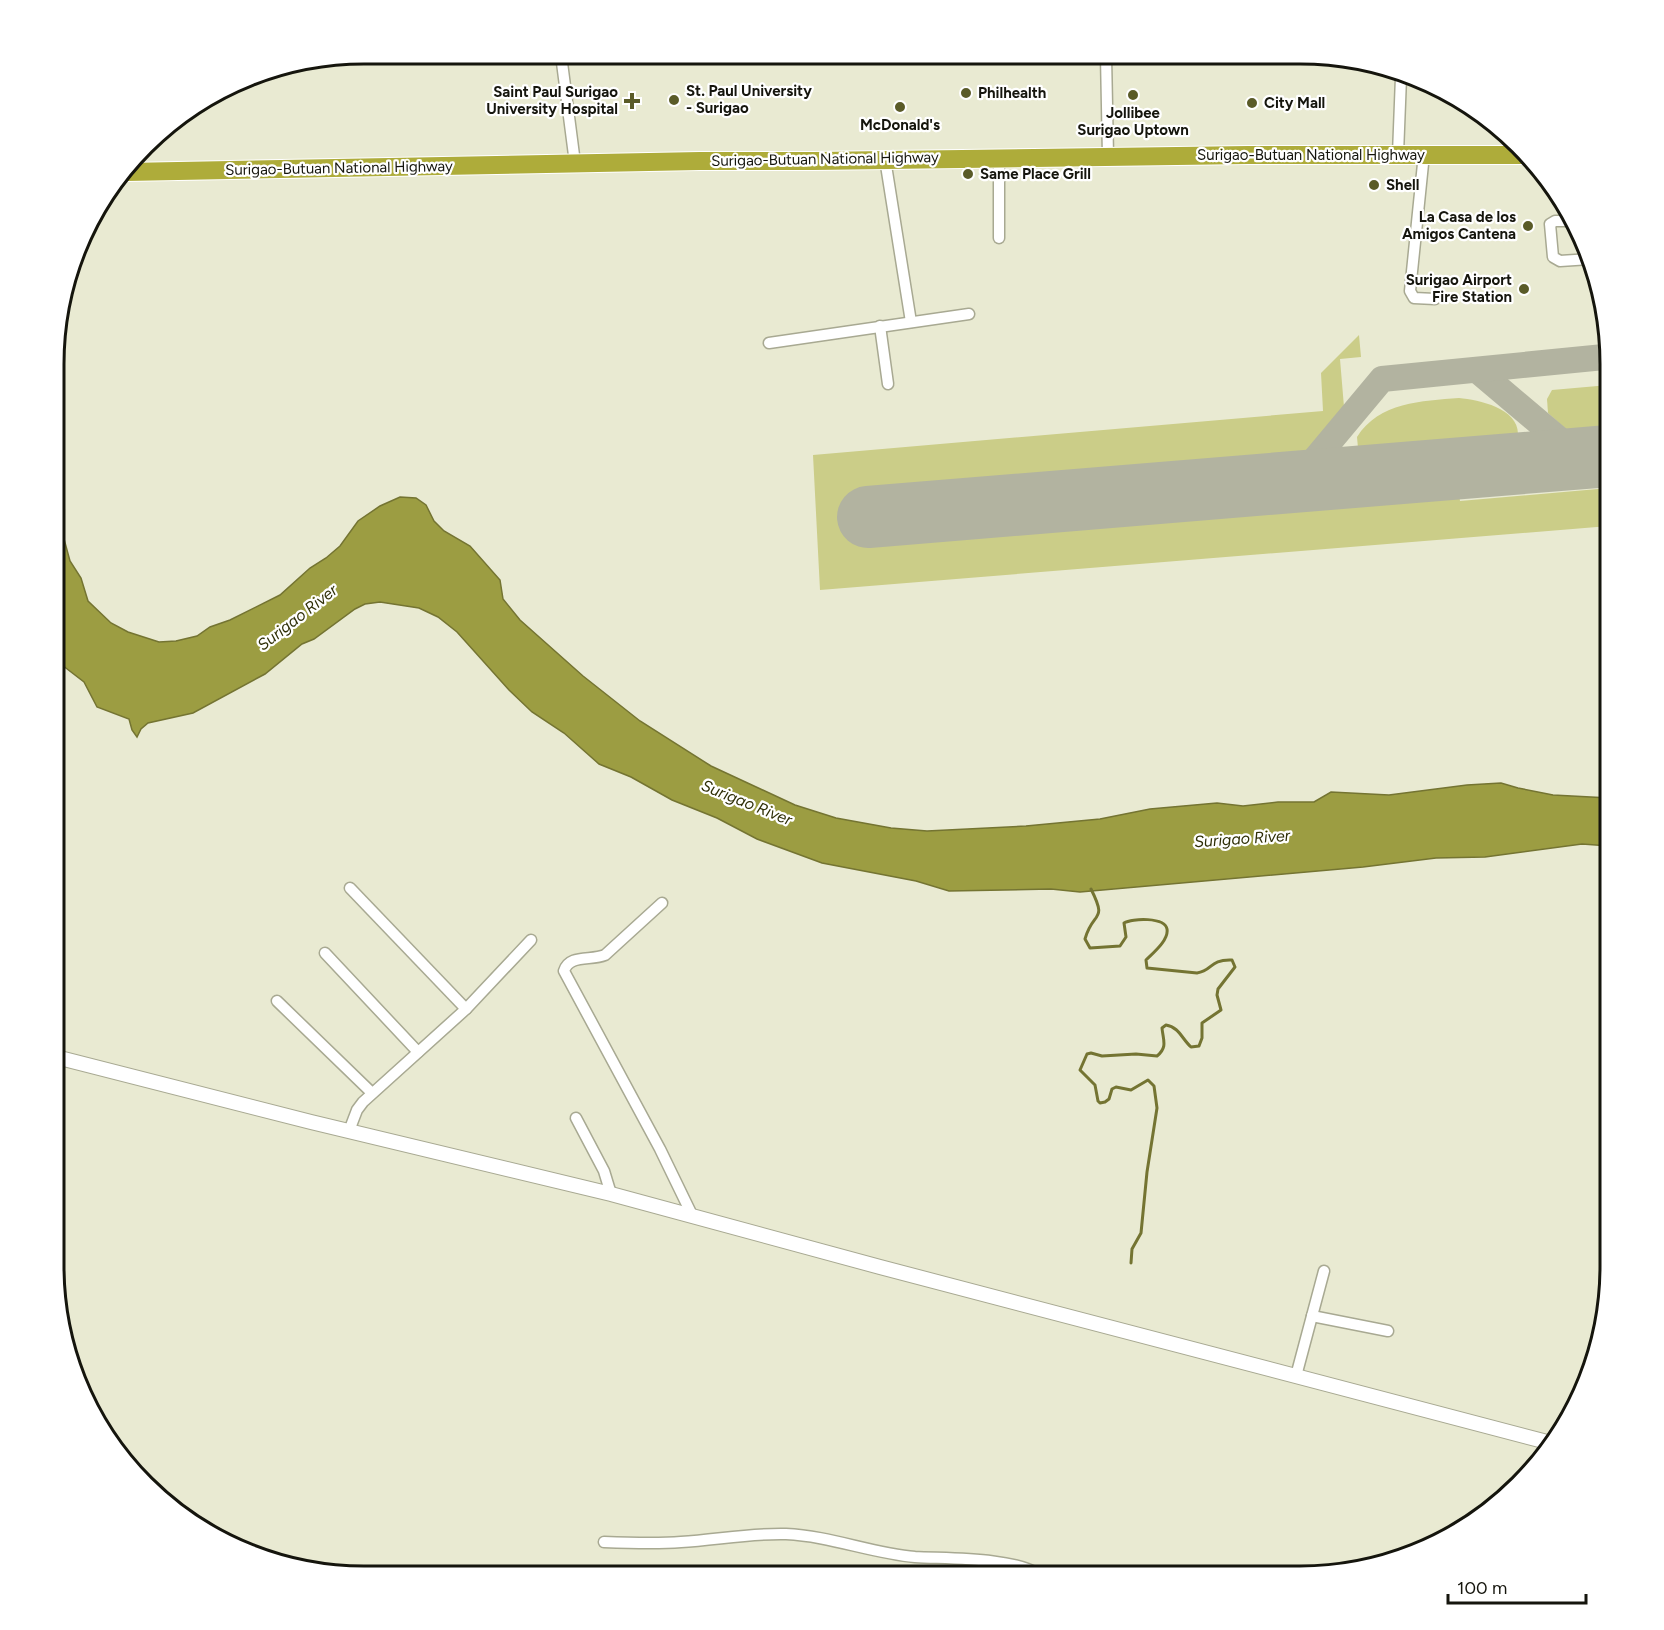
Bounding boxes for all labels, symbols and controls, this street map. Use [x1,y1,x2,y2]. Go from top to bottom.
place label: St. Paul University - Surigao [686,82,812,117]
place label: Saint Paul Surigao University Hospital [486,83,618,118]
place label: Philhealth [978,84,1046,102]
marker: Philhealth [959,86,973,100]
marker: Jollibee Surigao Uptown [1126,88,1140,102]
marker: Saint Paul Surigao University Hospital [623,92,641,110]
marker: St. Paul University - Surigao [667,93,681,107]
place label: City Mall [1264,94,1325,112]
marker: City Mall [1245,96,1259,110]
marker: McDonald's [893,100,907,114]
place label: Jollibee Surigao Uptown [1077,104,1189,139]
place label: McDonald's [860,116,940,134]
street label: Surigao-Butuan National Highway [1197,146,1425,164]
street label: Surigao-Butuan National Highway [711,148,939,170]
street label: Surigao-Butuan National Highway [225,157,453,179]
place label: Same Place Grill [980,165,1091,183]
marker: Same Place Grill [961,167,975,181]
place label: Shell [1386,176,1419,194]
marker: Shell [1367,178,1381,192]
place label: La Casa de los Amigos Cantena [1402,208,1516,243]
marker: La Casa de los Amigos Cantena [1521,219,1535,233]
place label: Surigao Airport Fire Station [1406,271,1512,306]
marker: Surigao Airport Fire Station [1517,282,1531,296]
water label: Surigao River [254,580,341,654]
water label: Surigao River [699,776,795,829]
water label: Surigao River [1193,826,1291,851]
scale bar [1448,1567,1586,1605]
text: 100 m [1457,1577,1507,1599]

